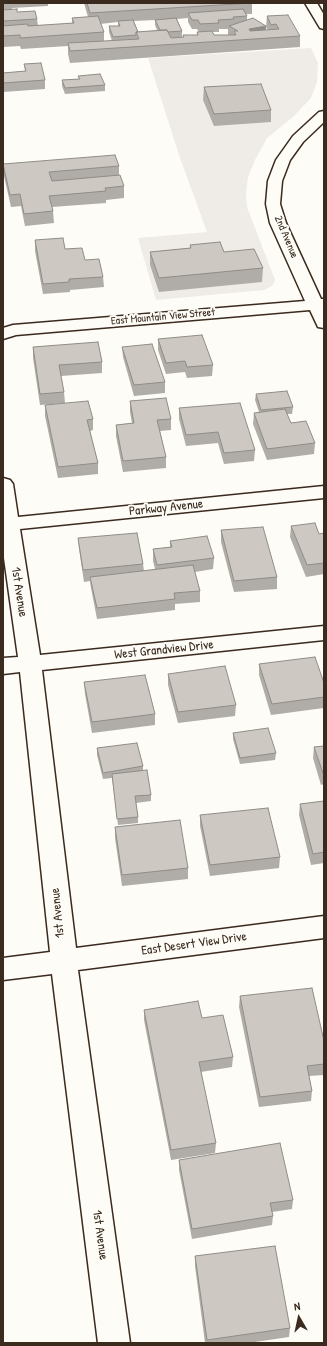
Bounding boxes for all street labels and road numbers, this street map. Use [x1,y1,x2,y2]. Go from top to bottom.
street label: 2nd Avenue [271,214,301,260]
street label: East Mountain View Street [110,306,216,328]
street label: Parkway Avenue [128,496,204,520]
street label: 1st Avenue [7,566,31,618]
street label: West Grandview Drive [114,637,214,663]
street label: 1st Avenue [48,887,68,939]
street label: East Desert View Drive [140,929,248,959]
street label: 1st Avenue [89,1209,111,1261]

